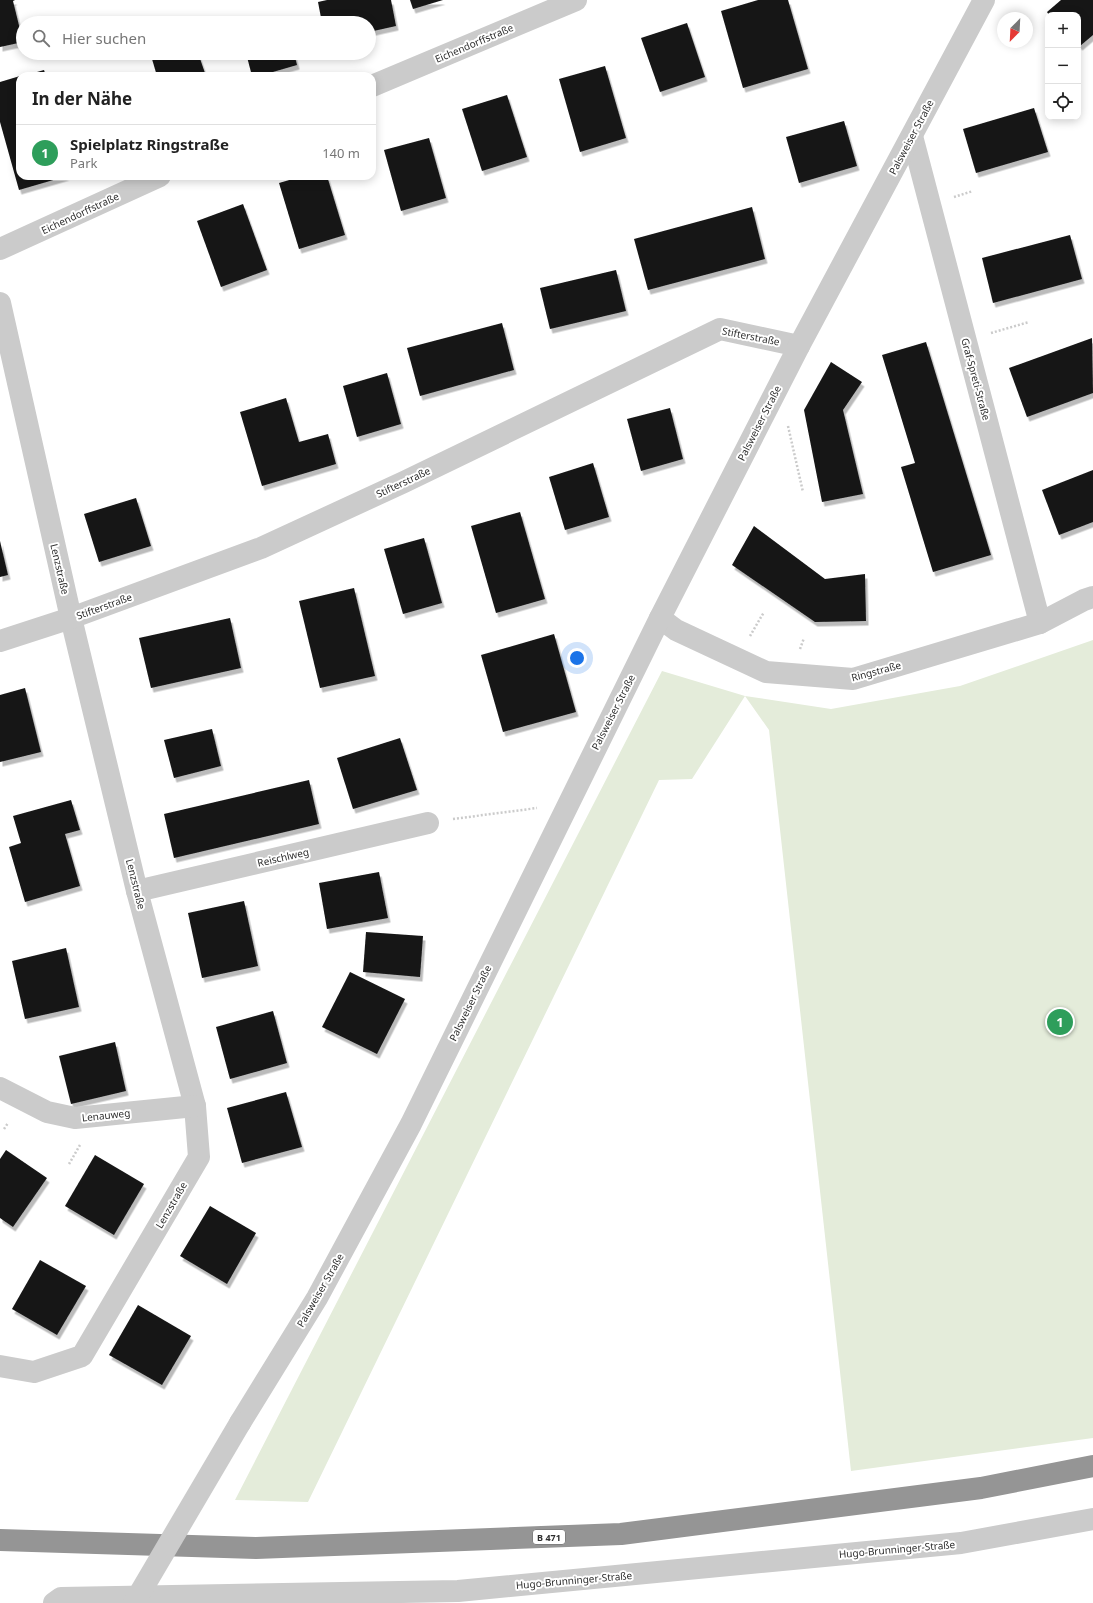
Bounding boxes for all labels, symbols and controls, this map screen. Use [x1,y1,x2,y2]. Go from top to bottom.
north arrow [997,12,1033,48]
map controls [1045,12,1081,120]
button: + [1045,12,1081,48]
search box [16,16,376,60]
street label: Eichendorffstraße [433,20,516,66]
icon: search [30,27,52,49]
text: Hier suchen [62,28,146,48]
button: − [1045,48,1081,84]
button: locate [1045,84,1081,120]
text: In der Nähe [32,87,132,110]
street label: Palsweiser Straße [885,97,937,177]
text: Spielplatz Ringstraße [70,134,229,154]
text: 1 [41,144,49,162]
text: 140 m [322,144,360,162]
text: Park [70,154,97,172]
street label: Eichendorffstraße [39,189,121,237]
street label: Stifterstraße [721,324,781,349]
street label: Graf-Spreti-Straße [958,336,994,422]
street label: Palsweiser Straße [734,383,784,463]
street label: Stifterstraße [374,463,433,501]
street label: Lenzstraße [47,542,73,596]
street label: Stifterstraße [74,589,134,623]
your location [567,648,587,668]
street label: Ringstraße [850,658,903,684]
street label: Palsweiser Straße [588,672,638,752]
street label: Reischlweg [256,844,310,870]
street label: Lenzstraße [123,857,149,911]
street label: Palsweiser Straße [446,962,495,1043]
pin: 1 [1047,1007,1073,1037]
street label: Lenauweg [81,1106,131,1124]
street label: Lenzstraße [152,1179,190,1231]
street label: Palsweiser Straße [293,1250,347,1329]
road number: B 471 [533,1530,565,1544]
street label: Hugo-Brunninger-Straße [838,1537,956,1561]
street label: Hugo-Brunninger-Straße [515,1568,633,1592]

